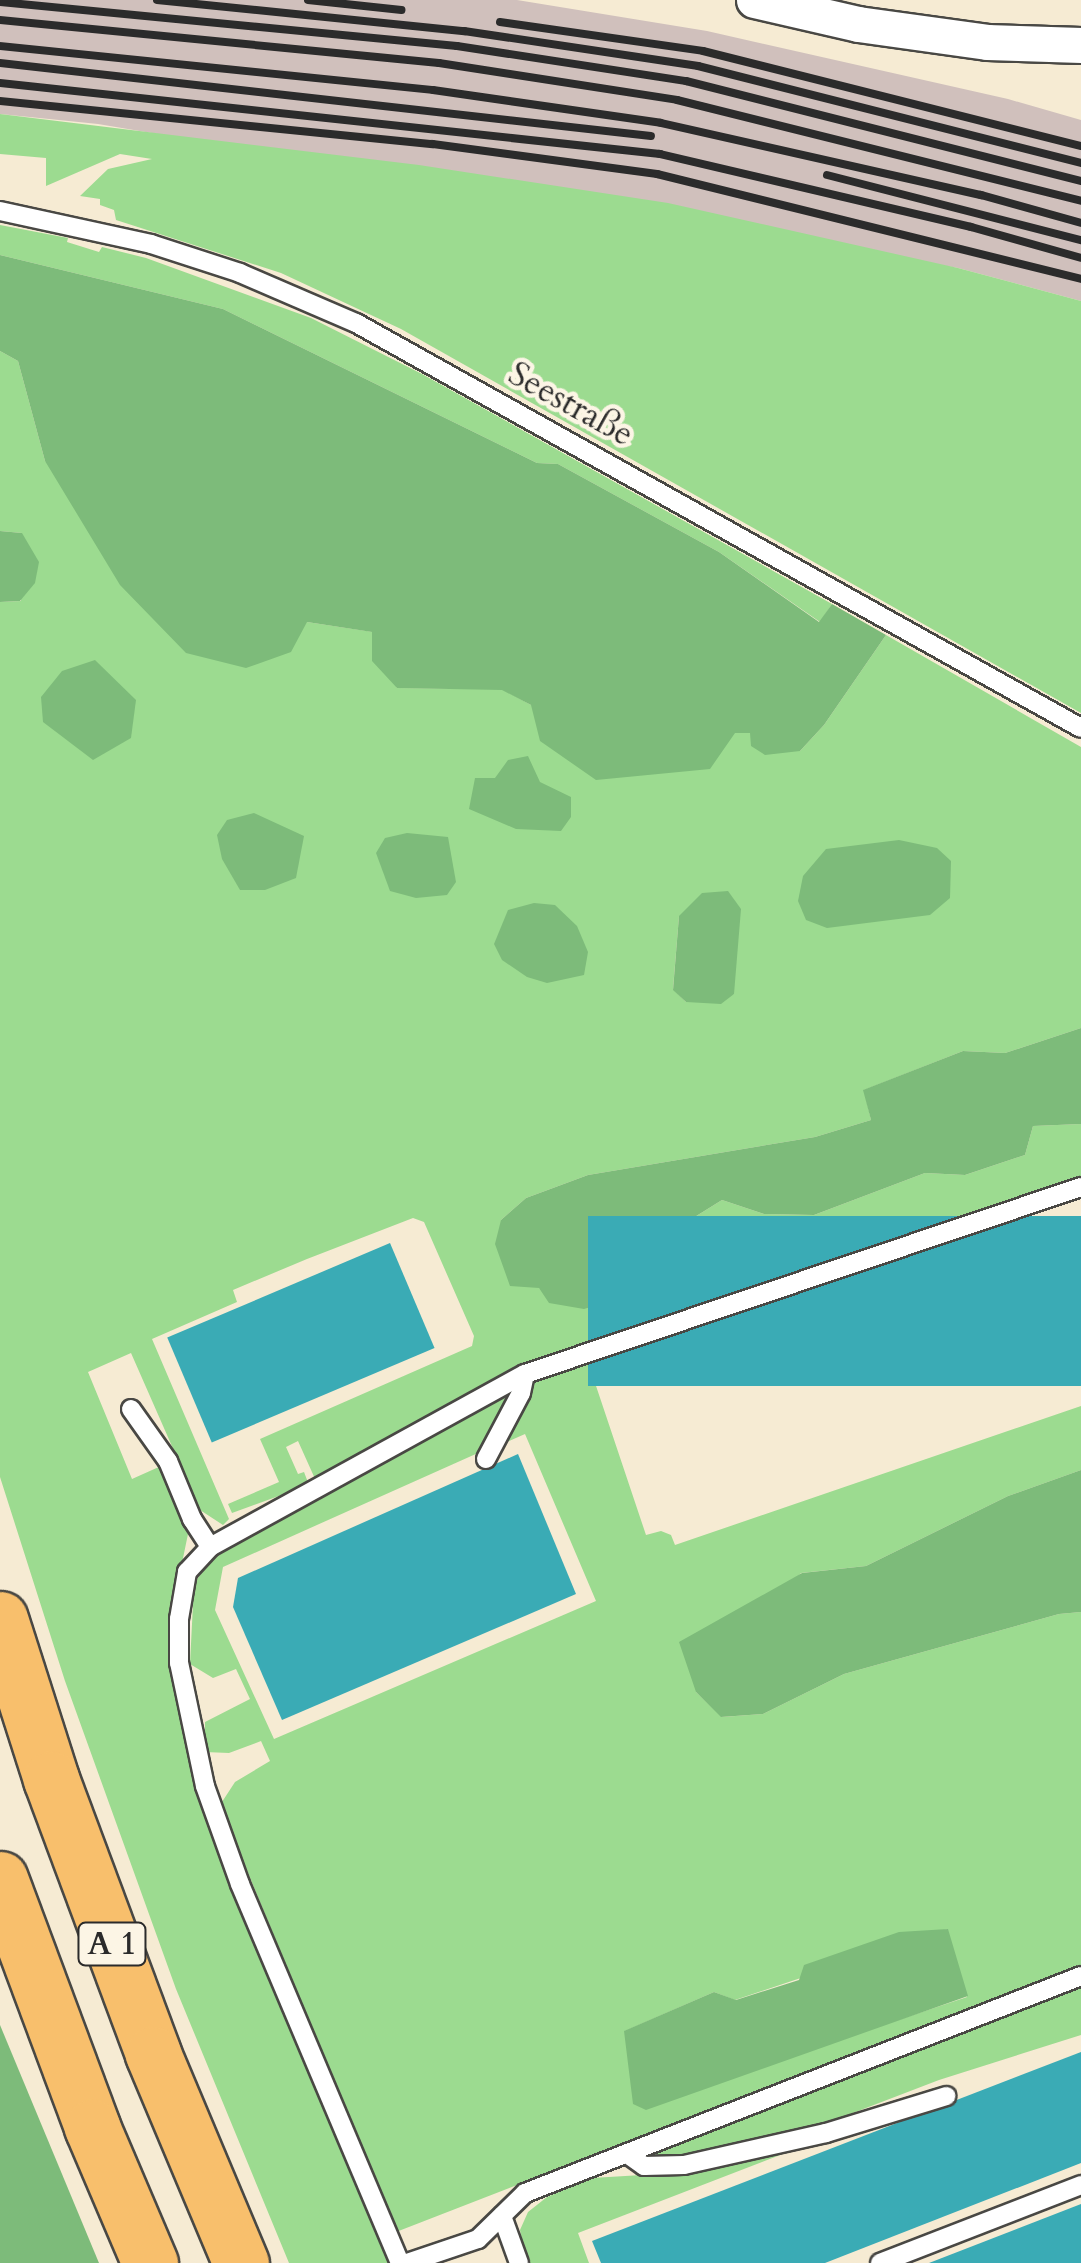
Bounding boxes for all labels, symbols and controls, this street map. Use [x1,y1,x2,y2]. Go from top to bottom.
street label: Seestraße [501,352,641,456]
road number: A 1 [77,1917,147,1971]

